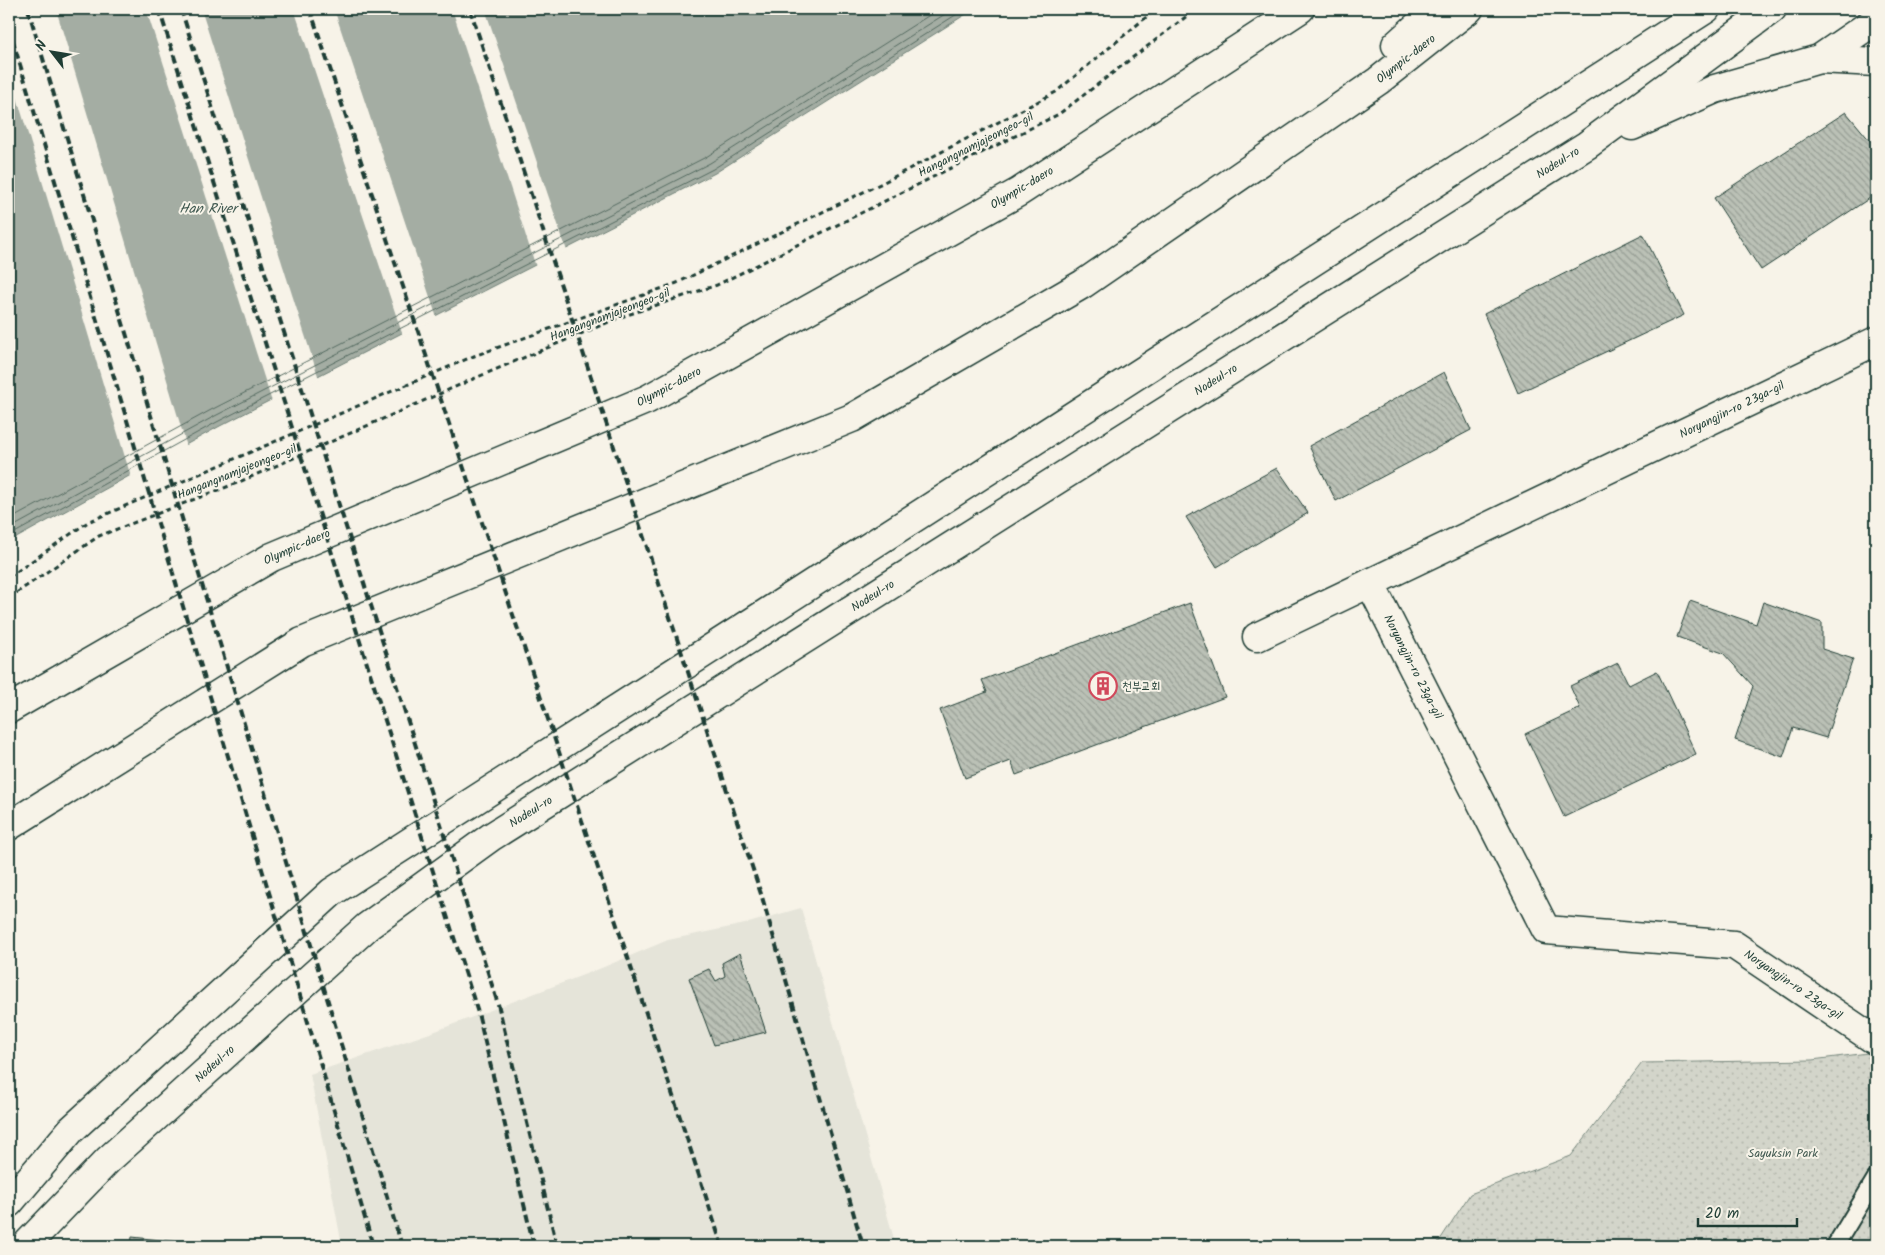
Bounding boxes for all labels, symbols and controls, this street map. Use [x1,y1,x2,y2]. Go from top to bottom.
north arrow [28,28,78,78]
street label: Olympic-daero [1372,30,1440,88]
text: N [30,36,54,55]
street label: Hangangnamjajeongeo-gil [915,108,1037,182]
street label: Nodeul-ro [1532,142,1584,184]
street label: Olympic-daero [987,161,1057,215]
water label: Han River [179,198,240,220]
street label: Hangangnamjajeongeo-gil [547,283,673,347]
street label: Nodeul-ro [1190,359,1242,401]
street label: Olympic-daero [633,362,705,412]
street label: Noryangjin-ro 23ga-gil [1676,376,1788,444]
street label: Hangangnamjajeongeo-gil [174,439,300,505]
street label: Olympic-daero [261,524,333,570]
street label: Nodeul-ro [847,575,899,617]
street label: Noryangjin-ro 23ga-gil [1378,611,1448,723]
building icon: 천부교회 [1088,671,1118,701]
place label: 천부교회 [1122,677,1161,696]
street label: Nodeul-ro [505,791,557,833]
street label: Noryangjin-ro 23ga-gil [1740,945,1846,1025]
street label: Nodeul-ro [191,1041,239,1087]
park label: Sayuksin Park [1748,1144,1818,1163]
scale bar [1698,1195,1796,1227]
text: 20 m [1705,1202,1739,1226]

